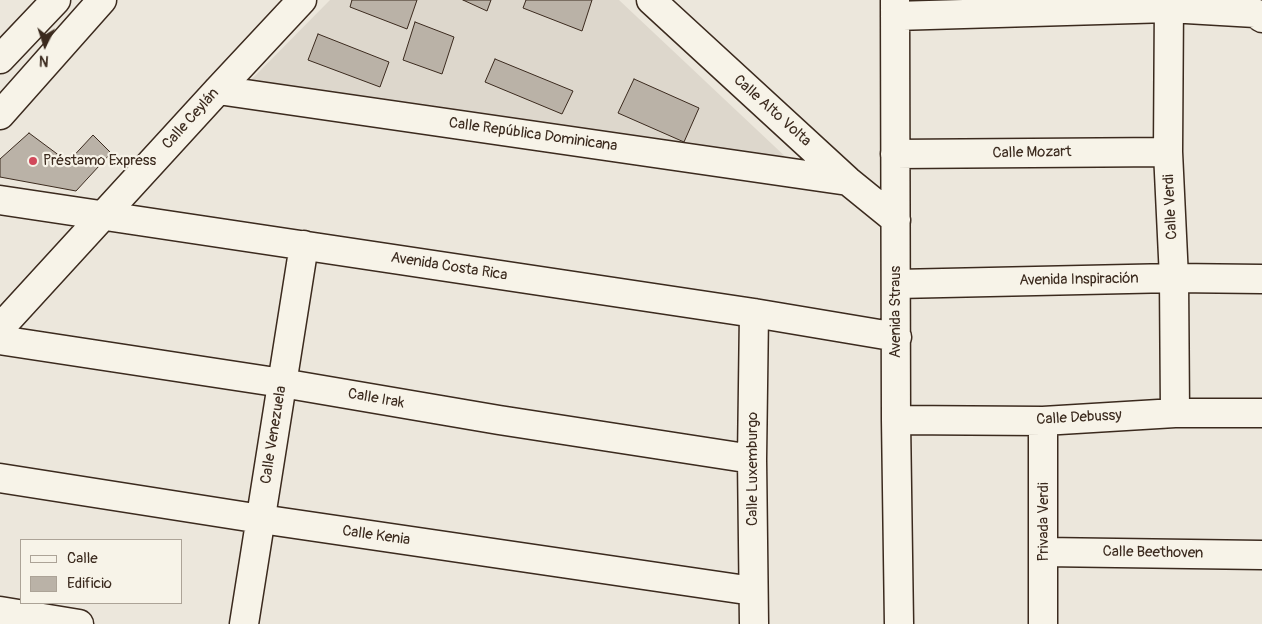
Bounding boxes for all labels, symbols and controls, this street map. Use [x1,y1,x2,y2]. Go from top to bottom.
north arrow [20,20,70,70]
text: N [39,52,49,69]
street label: Calle Alto Volta [729,71,815,151]
street label: Calle Ceylán [159,85,223,153]
street label: Calle República Dominicana [448,114,618,156]
street label: Calle Mozart [992,143,1072,163]
place label: Préstamo Express [43,152,156,170]
marker: Préstamo Express [27,155,39,167]
street label: Calle Verdi [1160,174,1182,240]
street label: Avenida Costa Rica [389,249,509,285]
street label: Avenida Straus [887,266,905,358]
street label: Avenida Inspiración [1019,270,1139,290]
street label: Calle Venezuela [257,385,291,485]
street label: Calle Irak [346,385,406,413]
street label: Calle Debussy [1036,407,1122,429]
street label: Calle Luxemburgo [744,412,762,526]
street label: Privada Verdi [1035,482,1053,562]
street label: Calle Kenia [341,522,411,550]
legend [20,539,182,604]
street label: Calle Beethoven [1102,543,1204,563]
text: Calle [67,549,98,568]
text: Edificio [67,574,112,593]

